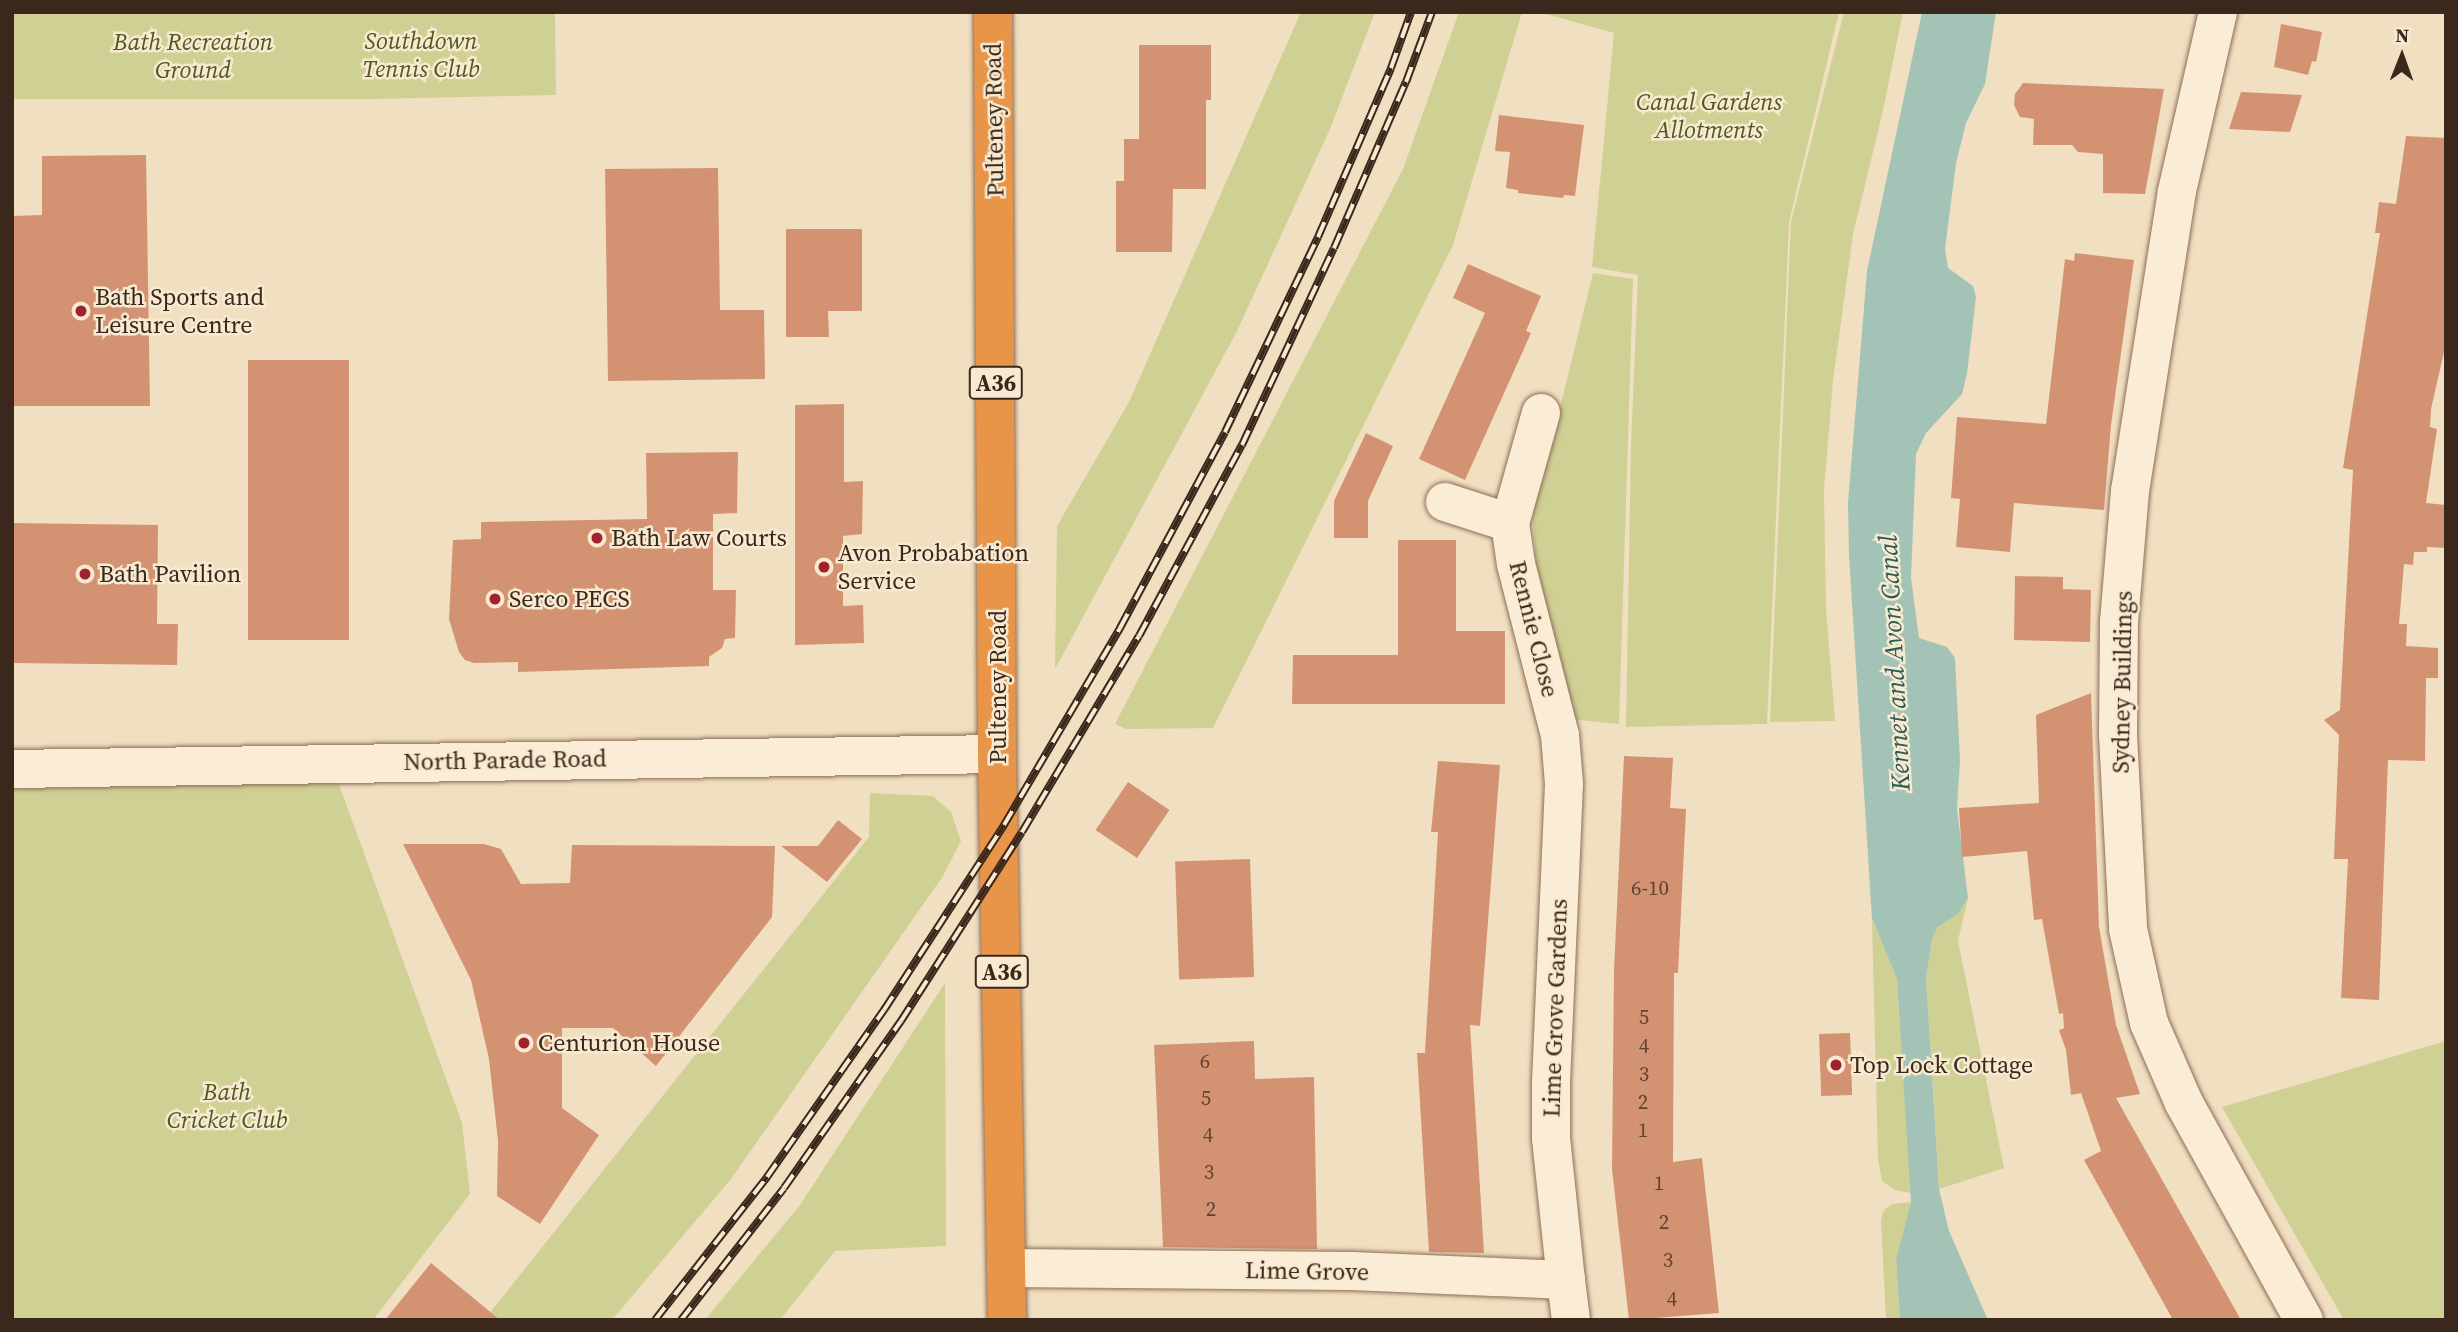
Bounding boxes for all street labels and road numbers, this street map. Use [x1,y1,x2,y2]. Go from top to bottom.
street label: Pulteney Road [978,43,1010,197]
road number: A36 [968,364,1024,402]
street label: Rennie Close [1503,558,1565,700]
street label: Sydney Buildings [2106,590,2138,774]
street label: Pulteney Road [984,610,1012,764]
street label: North Parade Road [403,744,607,776]
street label: Lime Grove Gardens [1537,898,1573,1118]
road number: A36 [974,953,1030,992]
street label: Lime Grove [1245,1256,1369,1286]

